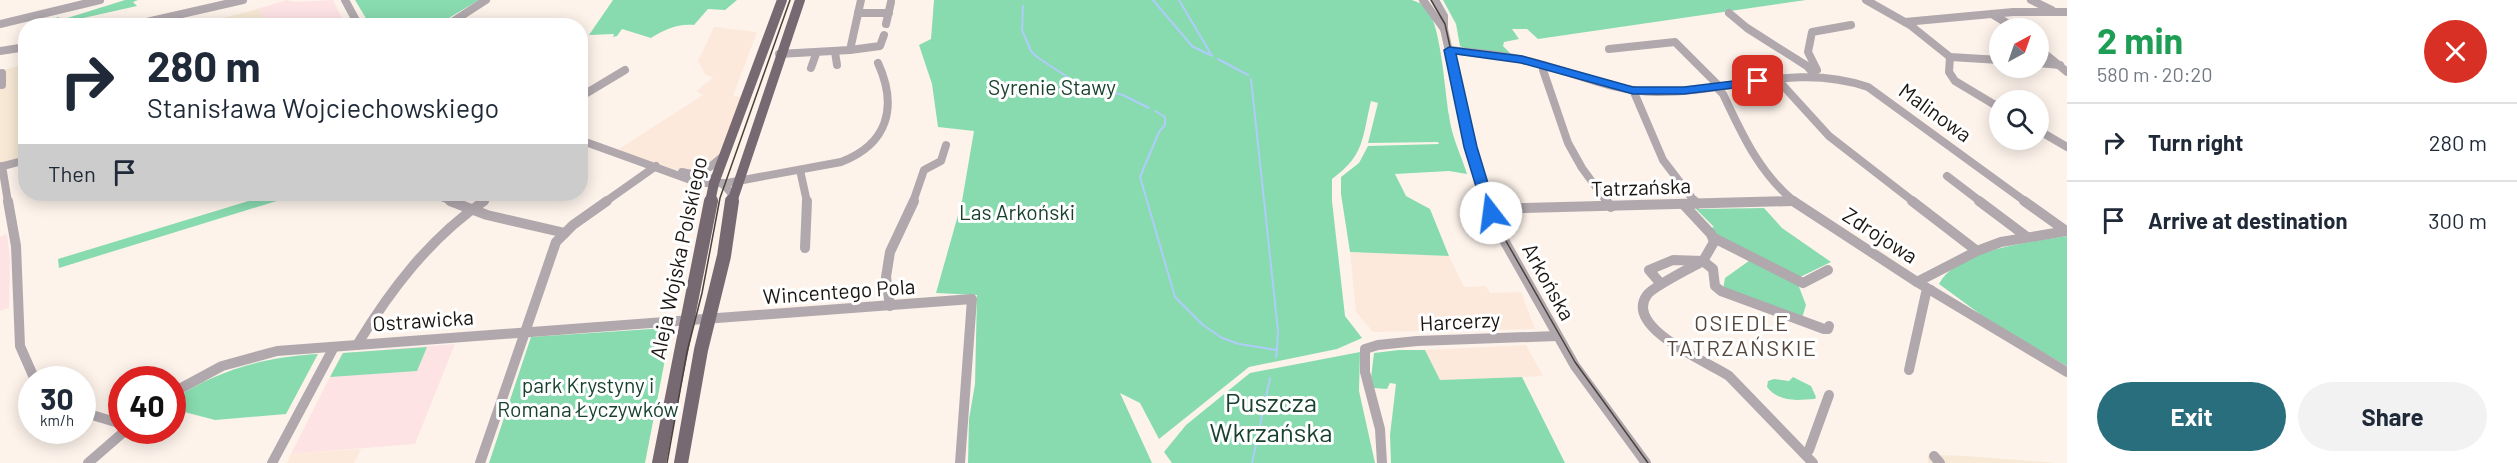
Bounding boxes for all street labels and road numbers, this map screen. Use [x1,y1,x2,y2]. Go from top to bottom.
street label: Malinowa [1895,77,1977,147]
street label: Aleja Wojska Polskiego [644,154,711,361]
street label: Tatrzańska [1590,172,1691,201]
street label: Zdrojowa [1839,201,1923,268]
street label: Arkońska [1518,238,1581,324]
street label: Wincentego Pola [762,273,916,308]
street label: Ostrawicka [371,303,474,336]
street label: Harcerzy [1419,306,1501,335]

